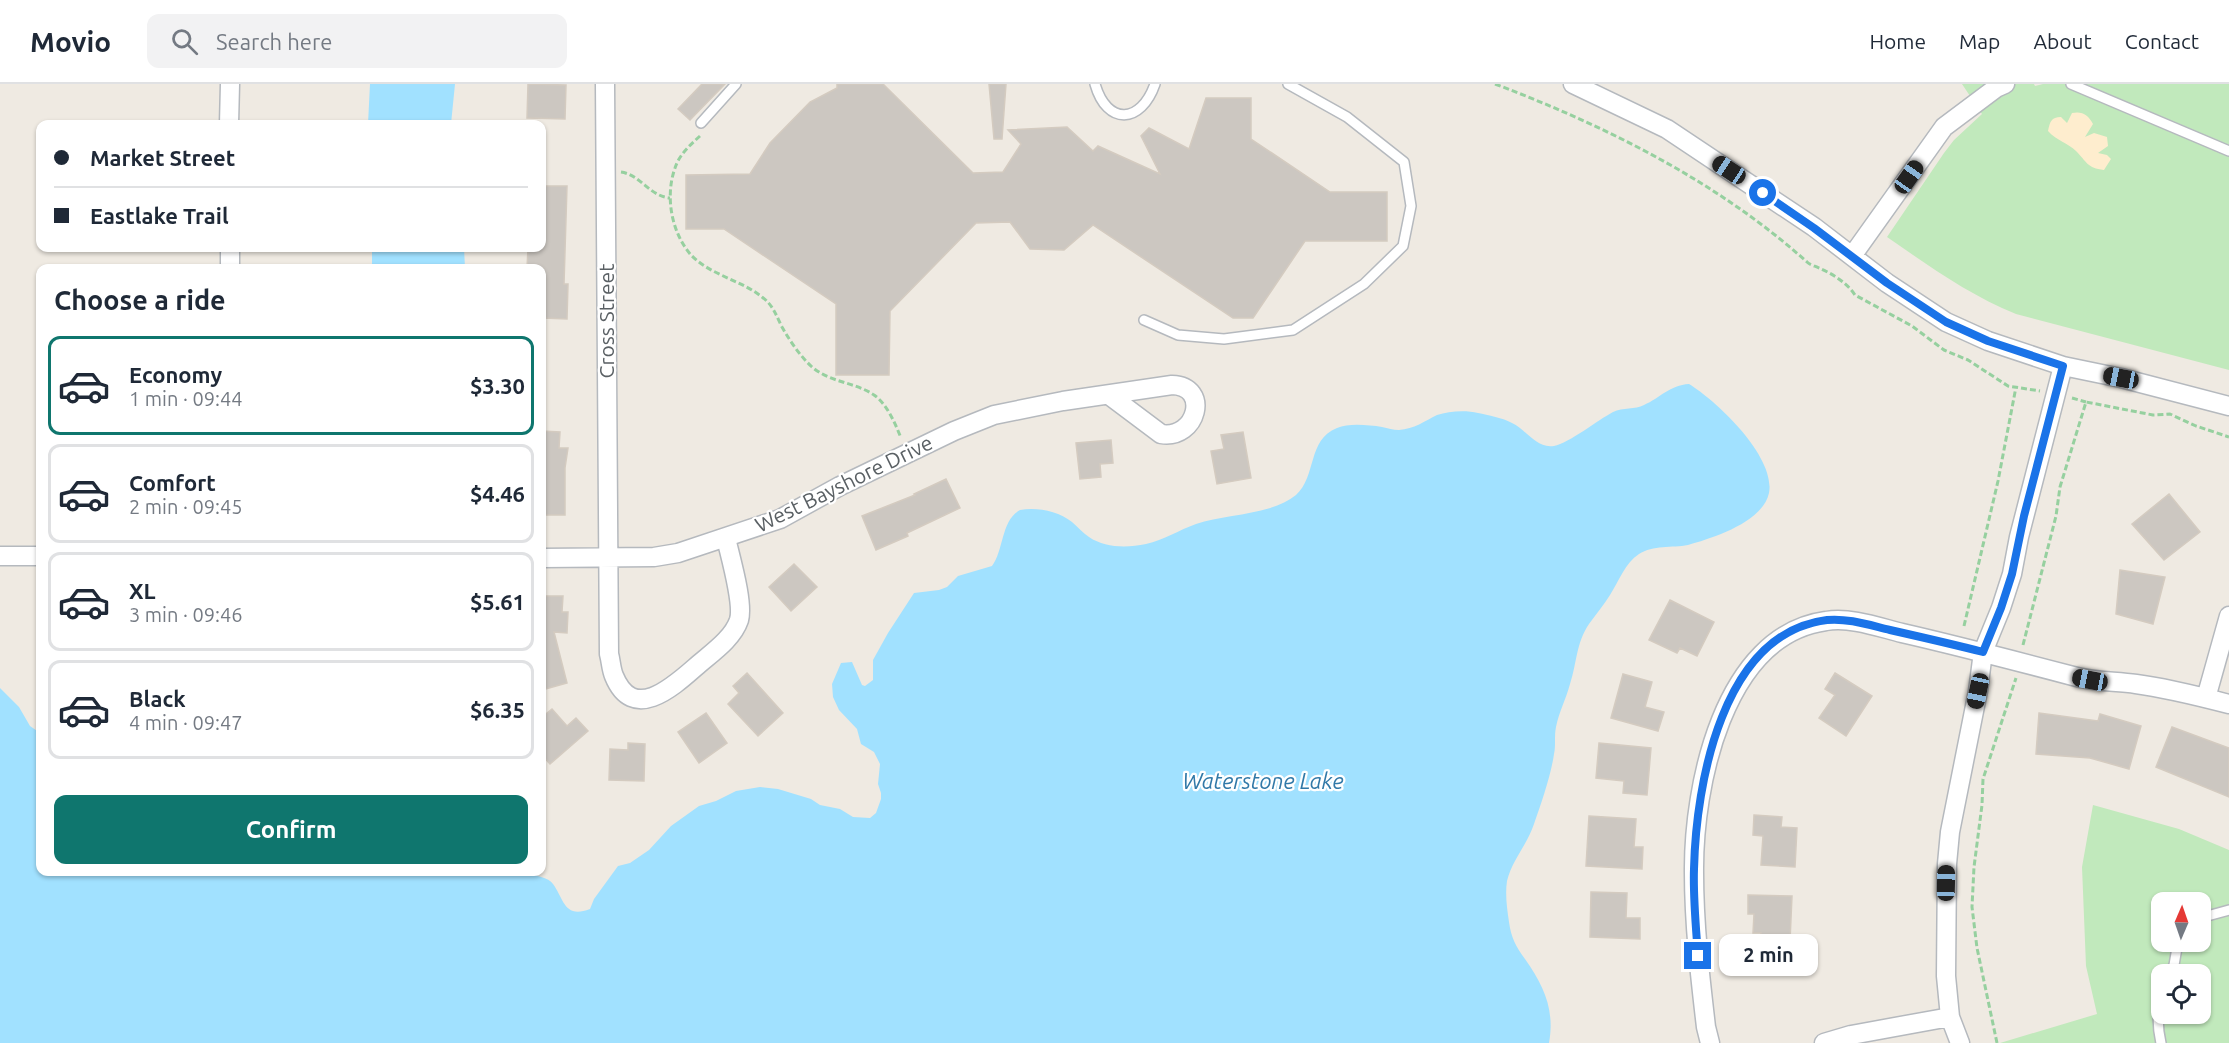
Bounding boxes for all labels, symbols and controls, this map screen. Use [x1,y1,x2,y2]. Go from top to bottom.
search box [147,14,567,68]
icon: search [168,25,201,58]
text: Movio [30,26,111,57]
text: Search here [216,29,332,54]
text: Home [1869,29,1926,53]
text: Map [1959,29,2000,53]
text: About [2033,29,2092,53]
text: Contact [2125,29,2199,53]
text: Market Street [90,145,235,170]
car [1709,153,1749,187]
car [1891,157,1927,197]
route start [1749,179,1776,206]
text: Eastlake Trail [90,203,229,228]
street label: Cross Street [594,264,618,378]
text: Choose a ride [54,285,226,315]
icon: car [57,359,111,413]
text: Economy [129,362,222,387]
car [2102,366,2140,390]
text: $3.30 [470,373,525,398]
text: 1 min · 09:44 [129,387,243,410]
street label: West Bayshore Drive [751,430,936,537]
icon: car [57,467,111,521]
text: Comfort [129,470,216,495]
text: $4.46 [470,481,525,506]
text: 2 min · 09:45 [129,495,243,518]
icon: car [57,575,111,629]
text: XL [129,578,156,603]
text: $5.61 [470,589,525,614]
text: 3 min · 09:46 [129,603,243,626]
car [2071,668,2109,692]
car [1965,672,1991,710]
icon: car [57,683,111,737]
text: Black [129,686,186,711]
text: $6.35 [470,697,525,722]
text: 4 min · 09:47 [129,711,243,734]
water label: Waterstone Lake [1183,768,1344,793]
button: Confirm [54,795,528,864]
car [1937,865,1955,901]
north arrow [2151,892,2211,952]
map controls [2151,892,2211,1024]
callout: 2 min [1719,935,1818,977]
route end [1684,942,1711,969]
text: 2 min [1743,943,1794,966]
button: locate [2151,964,2211,1024]

